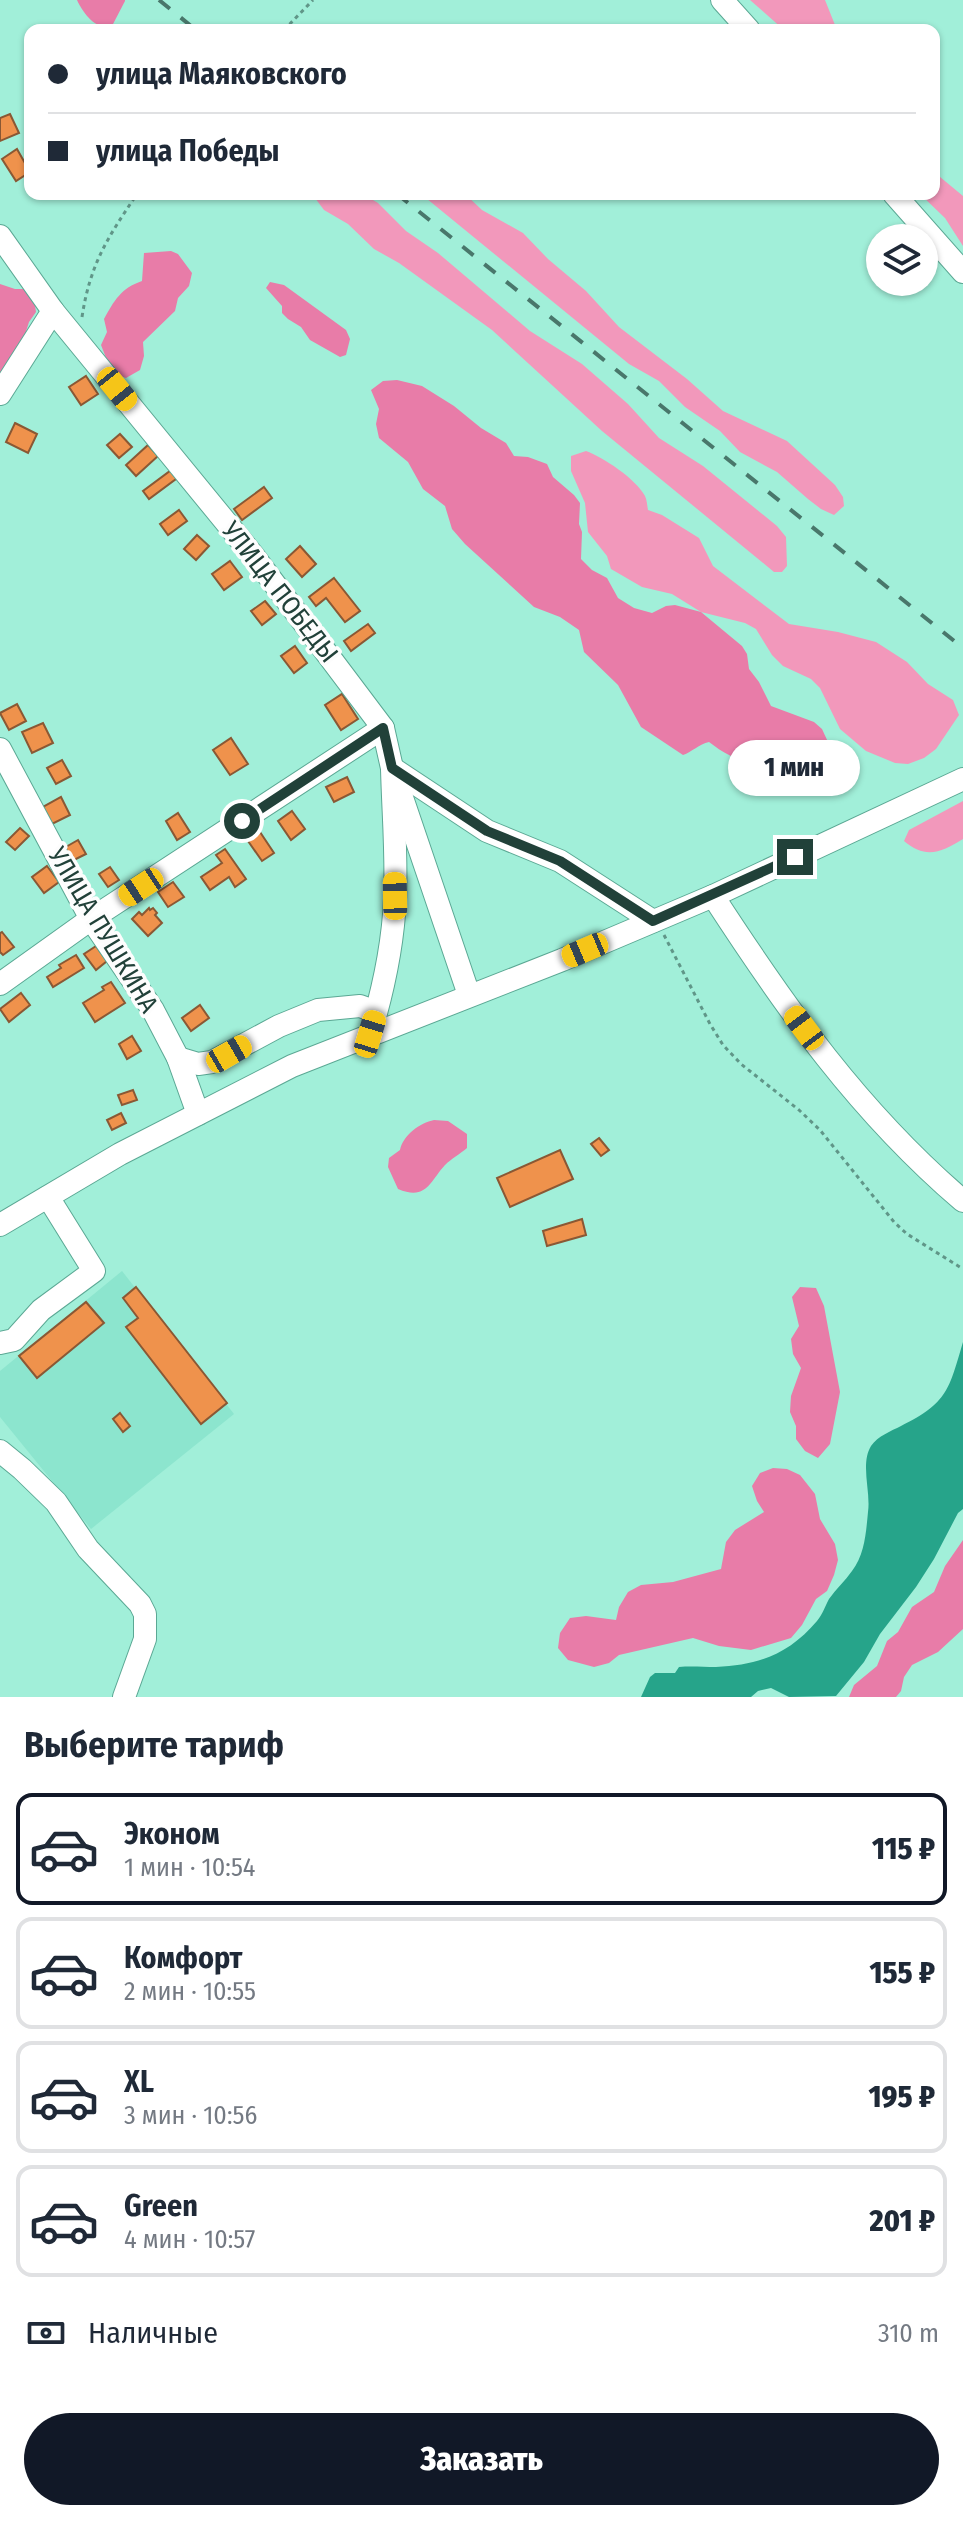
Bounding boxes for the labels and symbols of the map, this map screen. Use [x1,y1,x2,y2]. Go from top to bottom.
car [93,363,141,415]
street label: УЛИЦА ПОБЕДЫ [215,515,345,669]
callout: 1 мин [729,741,861,797]
route start [224,803,260,839]
route end [777,839,813,875]
street label: УЛИЦА ПУШКИНА [41,841,165,1019]
car [114,864,168,910]
car [383,872,407,920]
car [558,930,612,970]
car [780,1002,828,1054]
car [352,1008,388,1060]
car [202,1032,256,1076]

